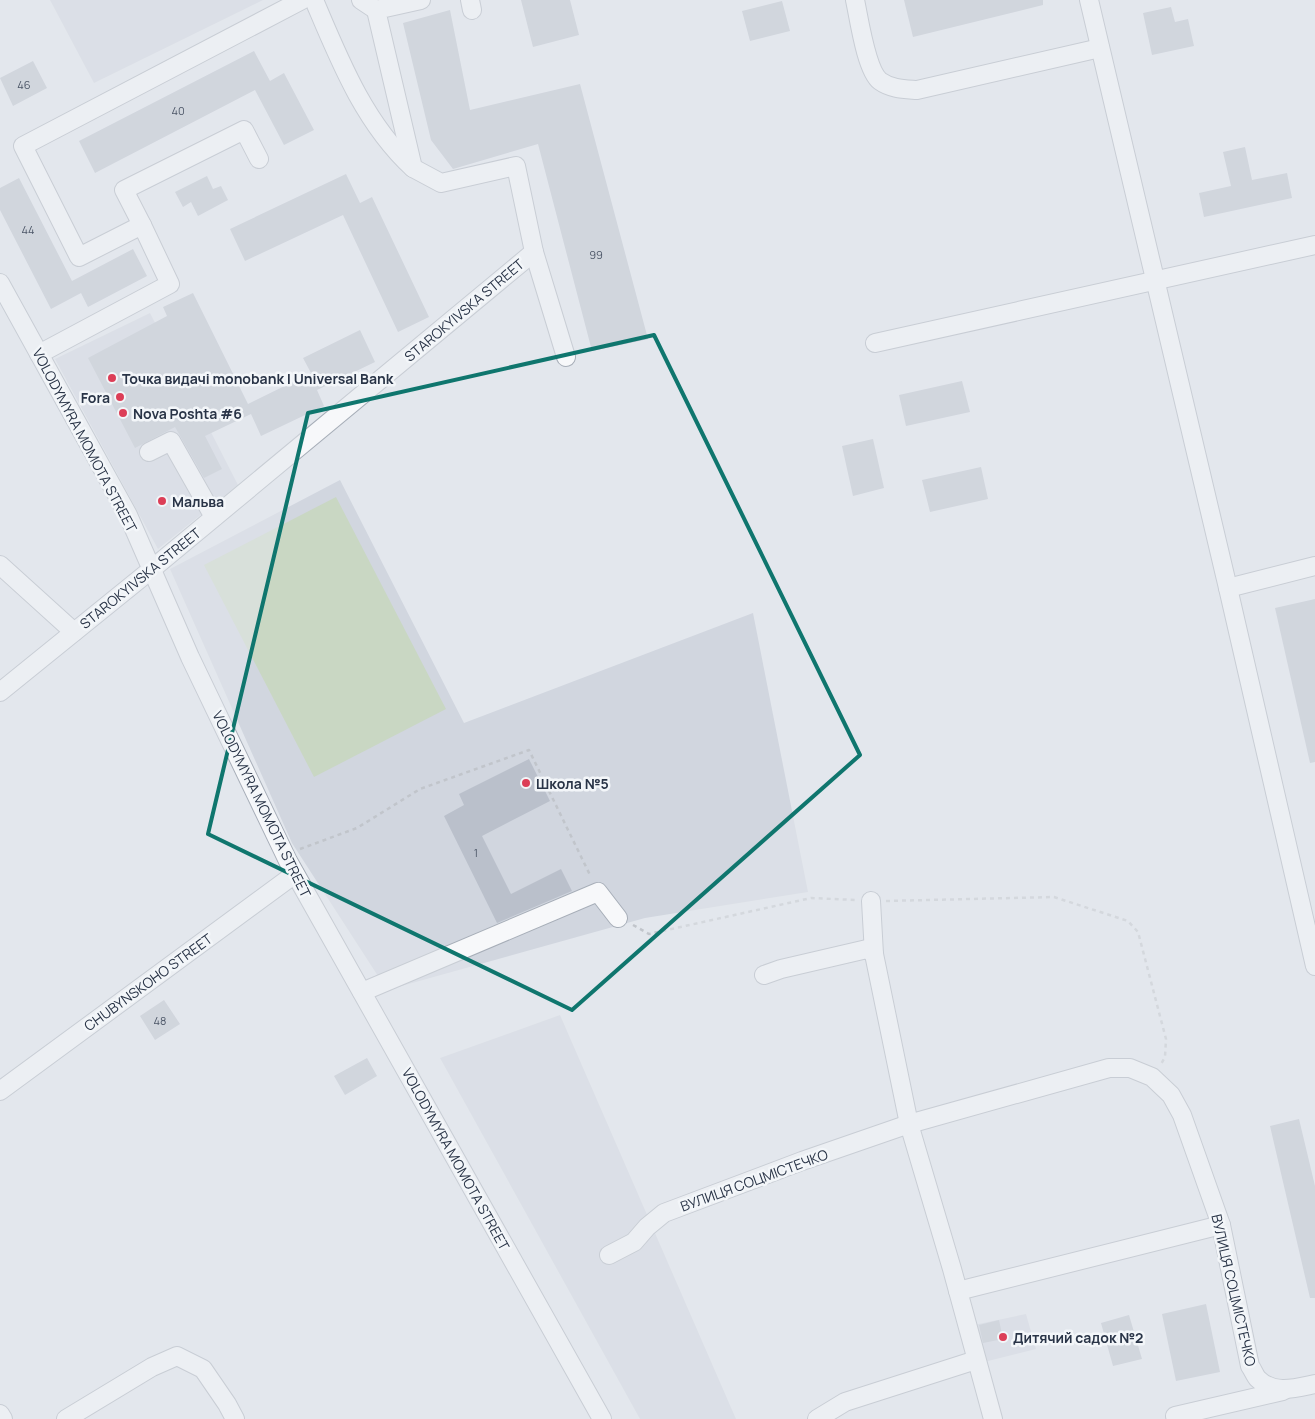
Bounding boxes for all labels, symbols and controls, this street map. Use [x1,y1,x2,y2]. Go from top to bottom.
house number: 46 [17,77,31,92]
house number: 40 [171,103,185,118]
house number: 44 [21,222,35,237]
house number: 99 [589,247,603,262]
street label: STAROKYIVSKA STREET [400,254,528,366]
street label: VOLODYMYRA MOMOTA STREET [28,345,142,536]
place label: Точка видачі monobank | Universal Bank [122,369,394,388]
marker: Точка видачі monobank | Universal Bank [106,372,118,384]
place label: Fora [81,388,110,407]
marker: Fora [114,391,126,403]
place label: Nova Poshta #6 [133,404,242,423]
marker: Nova Poshta #6 [117,407,129,419]
place label: Мальва [172,492,224,511]
marker: Мальва [156,495,168,507]
street label: STAROKYIVSKA STREET [76,523,205,633]
street label: VOLODYMYRA MOMOTA STREET [208,707,316,901]
place label: Школа №5 [536,774,609,793]
marker: Школа №5 [520,777,532,789]
house number: 1 [474,845,478,860]
street label: CHUBYNSKOHO STREET [80,929,216,1035]
house number: 48 [154,1013,166,1028]
street label: VOLODYMYRA MOMOTA STREET [398,1065,514,1254]
street label: ВУЛИЦЯ СОЦМІСТЕЧКО [678,1144,830,1216]
street label: ВУЛИЦЯ СОЦМІСТЕЧКО [1207,1212,1261,1368]
place label: Дитячий садок №2 [1013,1328,1143,1347]
marker: Дитячий садок №2 [997,1331,1009,1343]

